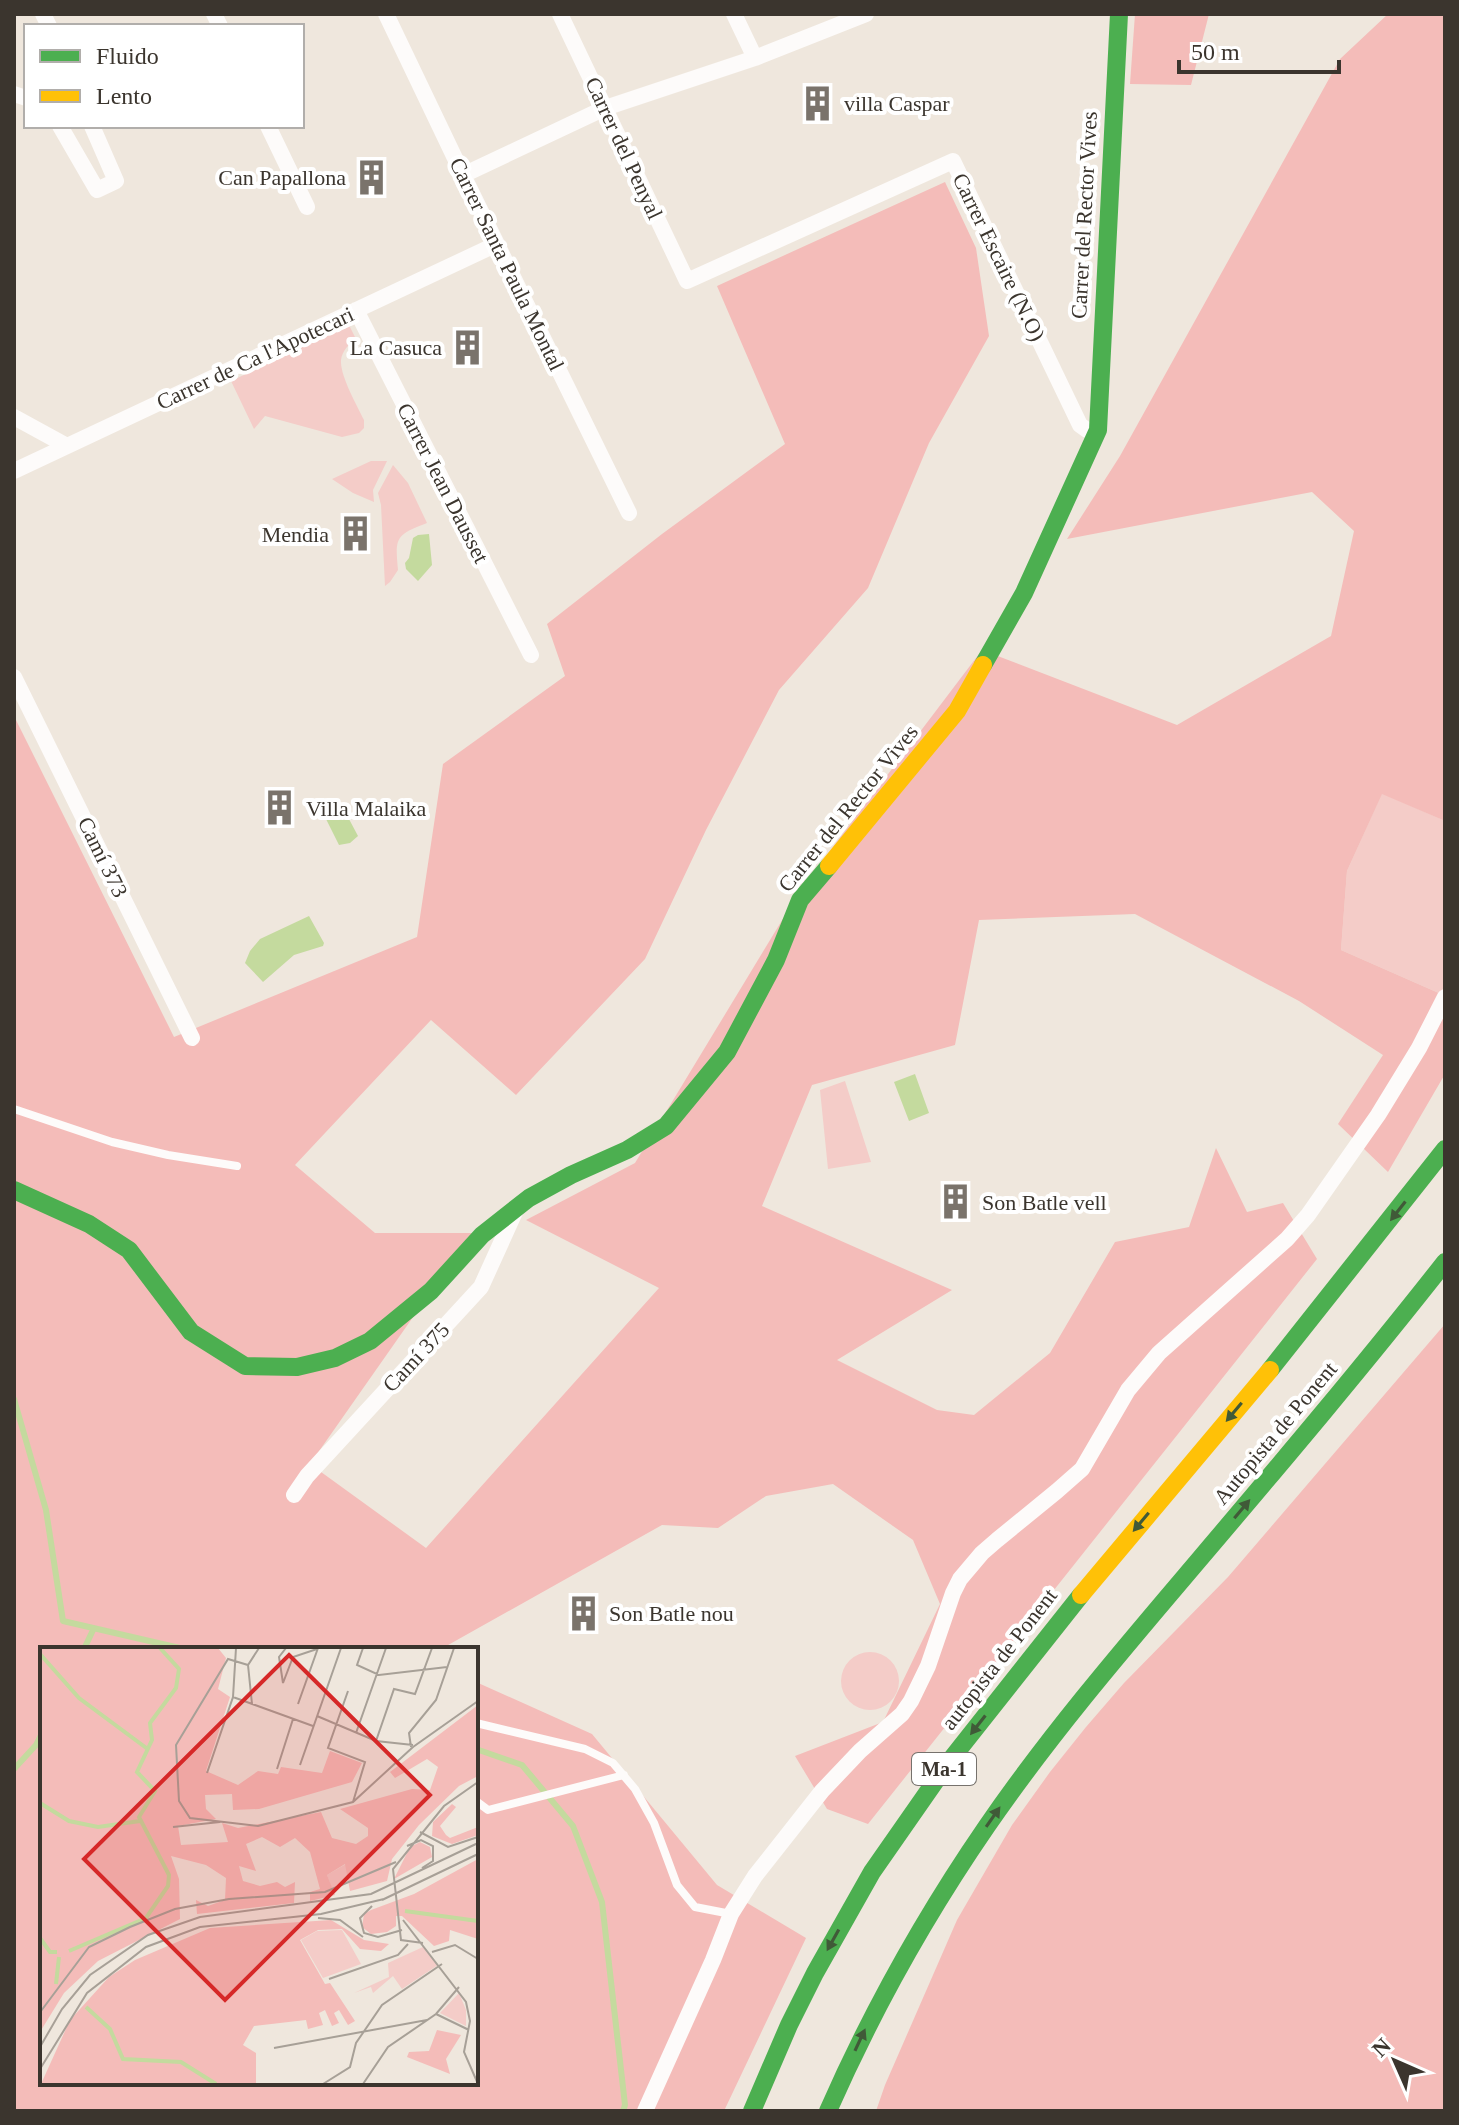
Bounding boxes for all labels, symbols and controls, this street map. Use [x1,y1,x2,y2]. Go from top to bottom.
legend [24,24,304,128]
scale bar [1179,24,1339,74]
text: 50 m [1191,39,1240,65]
text: Fluido [96,43,159,69]
street label: Carrer del Penyal [580,73,668,223]
text: Lento [96,83,152,109]
building icon: villa Caspar [799,84,837,122]
place label: villa Caspar [844,91,950,116]
street label: Carrer del Rector Vives [1066,111,1102,319]
street label: Carrer Santa Paula Montal [444,153,570,375]
building icon: Can Papallona [353,158,391,196]
place label: Can Papallona [218,165,346,190]
street label: Carrer Escaire (N.O) [947,169,1051,345]
street label: Carrer de Ca l'Apotecari [152,301,358,415]
building icon: La Casuca [449,328,487,366]
place label: La Casuca [350,335,442,360]
street label: Carrer Jean Dausset [392,399,494,567]
building icon: Mendia [336,515,374,553]
place label: Mendia [262,522,329,547]
street label: Carrer del Rector Vives [773,719,923,897]
building icon: Villa Malaika [261,789,299,827]
place label: Villa Malaika [306,796,426,821]
street label: Camí 373 [73,813,133,901]
building icon: Son Batle vell [937,1183,975,1221]
place label: Son Batle vell [982,1190,1107,1215]
one-way arrow [1390,1200,1406,1221]
street label: Camí 375 [377,1317,455,1397]
street label: Autopista de Ponent [1208,1357,1342,1509]
one-way arrow [1226,1402,1243,1422]
one-way arrow [1233,1499,1250,1519]
one-way arrow [1133,1512,1150,1532]
street label: autopista de Ponent [936,1583,1062,1735]
building icon: Son Batle nou [564,1594,602,1632]
place label: Son Batle nou [609,1601,734,1626]
inset map [40,1647,478,2085]
one-way arrow [970,1715,986,1735]
road number: Ma-1 [912,1753,976,1785]
one-way arrow [985,1806,1000,1827]
one-way arrow [826,1929,840,1951]
north arrow [1355,2021,1435,2101]
one-way arrow [853,2028,867,2052]
text: N [1367,2033,1396,2062]

